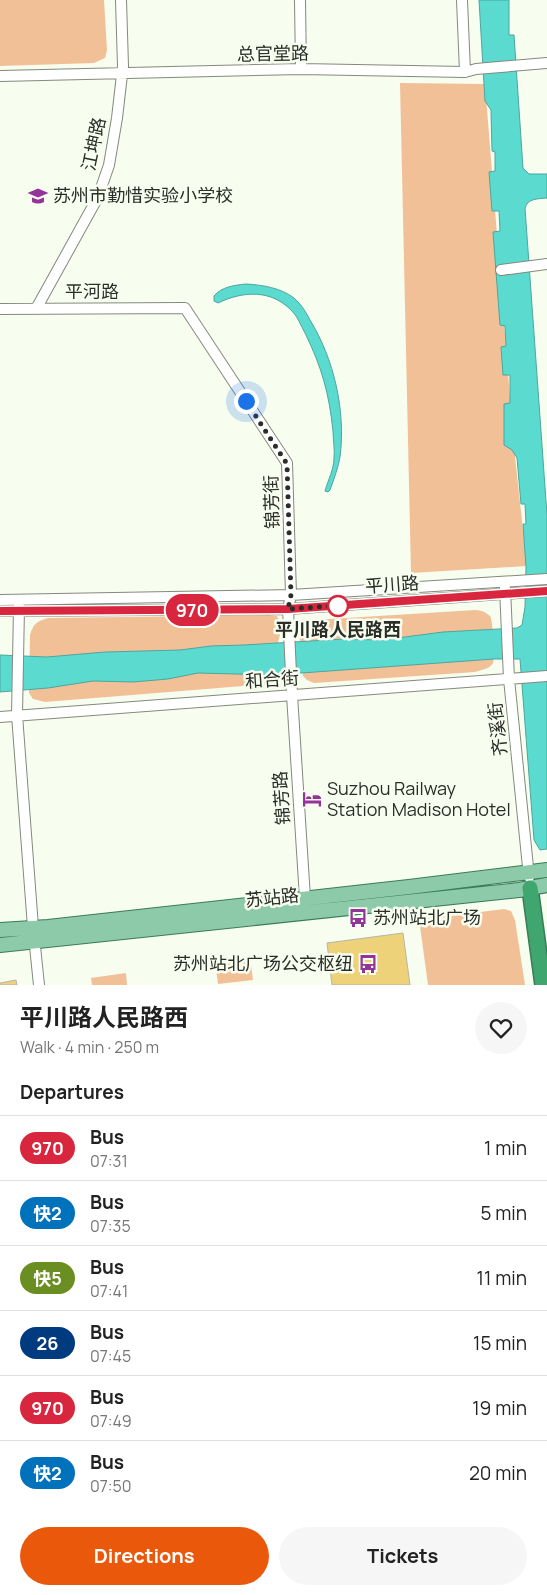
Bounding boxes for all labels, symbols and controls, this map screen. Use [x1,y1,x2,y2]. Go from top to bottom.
street label: 总官堂路 [237,40,309,66]
street label: 江坤路 [76,115,110,173]
place label: 苏州市勤惜实验小学校 [53,183,233,207]
school or university icon: 苏州市勤惜实验小学校 [27,185,49,207]
street label: 平河路 [65,279,119,303]
your location [234,389,259,414]
street label: 锦芳街 [258,475,284,529]
street label: 平川路 [364,570,420,598]
line badge: 970 [163,594,221,626]
marker: 平川路人民路西 [327,595,349,617]
text: 970 [176,598,208,622]
place label: 平川路人民路西 [275,617,401,641]
street label: 和合街 [244,665,300,693]
street label: 齐溪街 [482,701,512,757]
street label: 锦芳路 [267,770,295,826]
place label: Suzhou Railway Station Madison Hotel [327,776,511,821]
hotel icon: Suzhou Railway Station Madison Hotel [301,788,323,810]
street label: 苏站路 [244,882,300,912]
place label: 苏州站北广场 [373,905,481,929]
bus stop icon: 苏州站北广场 [347,907,369,929]
place label: 苏州站北广场公交枢纽 [173,951,353,975]
bus stop icon: 苏州站北广场公交枢纽 [357,953,379,975]
text: 平川路人民路西 [20,1000,188,1033]
button: heart [475,1002,527,1054]
text: Walk · 4 min · 250 m [20,1036,159,1058]
text: Departures [20,1079,124,1105]
text: Bus [90,1124,124,1150]
text: 1 min [484,1135,527,1161]
text: 970 [31,1136,64,1160]
text: 07:31 [90,1150,128,1172]
text: Bus [90,1189,124,1215]
text: 5 min [480,1200,527,1226]
text: 快2 [33,1201,62,1225]
text: 07:35 [90,1215,131,1237]
text: Bus [90,1254,124,1280]
text: 11 min [477,1265,527,1291]
text: 快5 [33,1266,62,1290]
text: 07:41 [90,1280,128,1302]
text: Bus [90,1319,124,1345]
text: 15 min [473,1330,527,1356]
text: 26 [37,1331,58,1355]
text: 07:45 [90,1345,131,1367]
text: Bus [90,1384,124,1410]
text: 19 min [472,1395,527,1421]
text: 970 [31,1396,64,1420]
text: 07:49 [90,1410,132,1432]
text: Bus [90,1449,124,1475]
text: 20 min [469,1460,527,1486]
text: 快2 [33,1461,62,1485]
text: 07:50 [90,1475,132,1497]
button: Directions [20,1527,269,1585]
button: Tickets [279,1527,527,1585]

